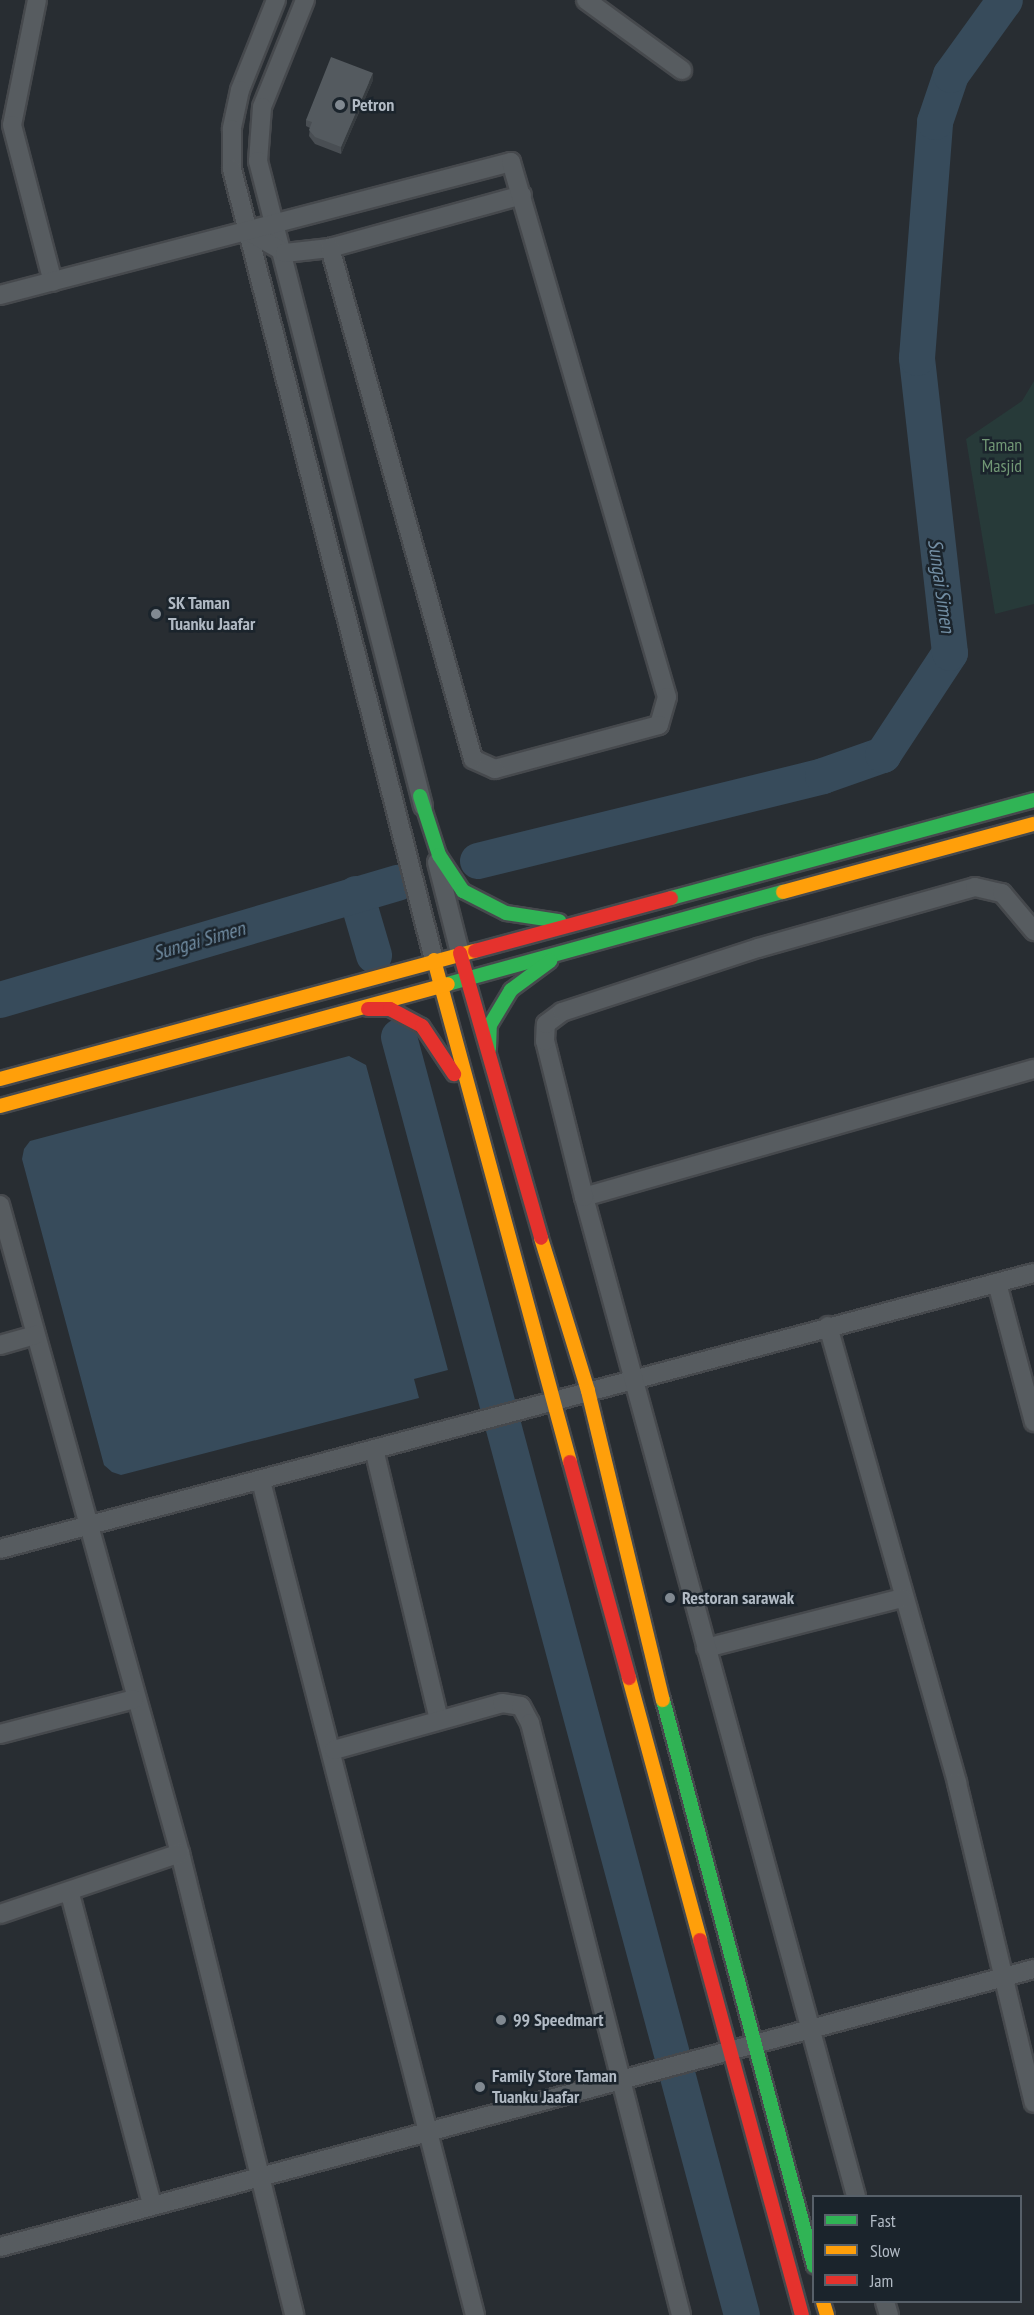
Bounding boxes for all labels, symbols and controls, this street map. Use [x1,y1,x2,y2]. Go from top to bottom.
place label: Petron [352,94,394,116]
marker: Petron [333,98,347,112]
park label: Taman Masjid [982,435,1022,478]
water label: Sungai Simen [923,538,959,634]
place label: SK Taman Tuanku Jaafar [168,593,255,636]
marker: SK Taman Tuanku Jaafar [149,607,163,621]
water label: Sungai Simen [150,916,248,966]
place label: Restoran sarawak [682,1587,794,1609]
marker: Restoran sarawak [663,1591,677,1605]
place label: 99 Speedmart [513,2009,604,2031]
marker: 99 Speedmart [494,2013,508,2027]
place label: Family Store Taman Tuanku Jaafar [492,2066,618,2108]
marker: Family Store Taman Tuanku Jaafar [473,2080,487,2094]
legend [812,2195,1022,2303]
text: Fast [870,2209,896,2232]
text: Slow [870,2239,900,2262]
text: Jam [870,2269,893,2292]

